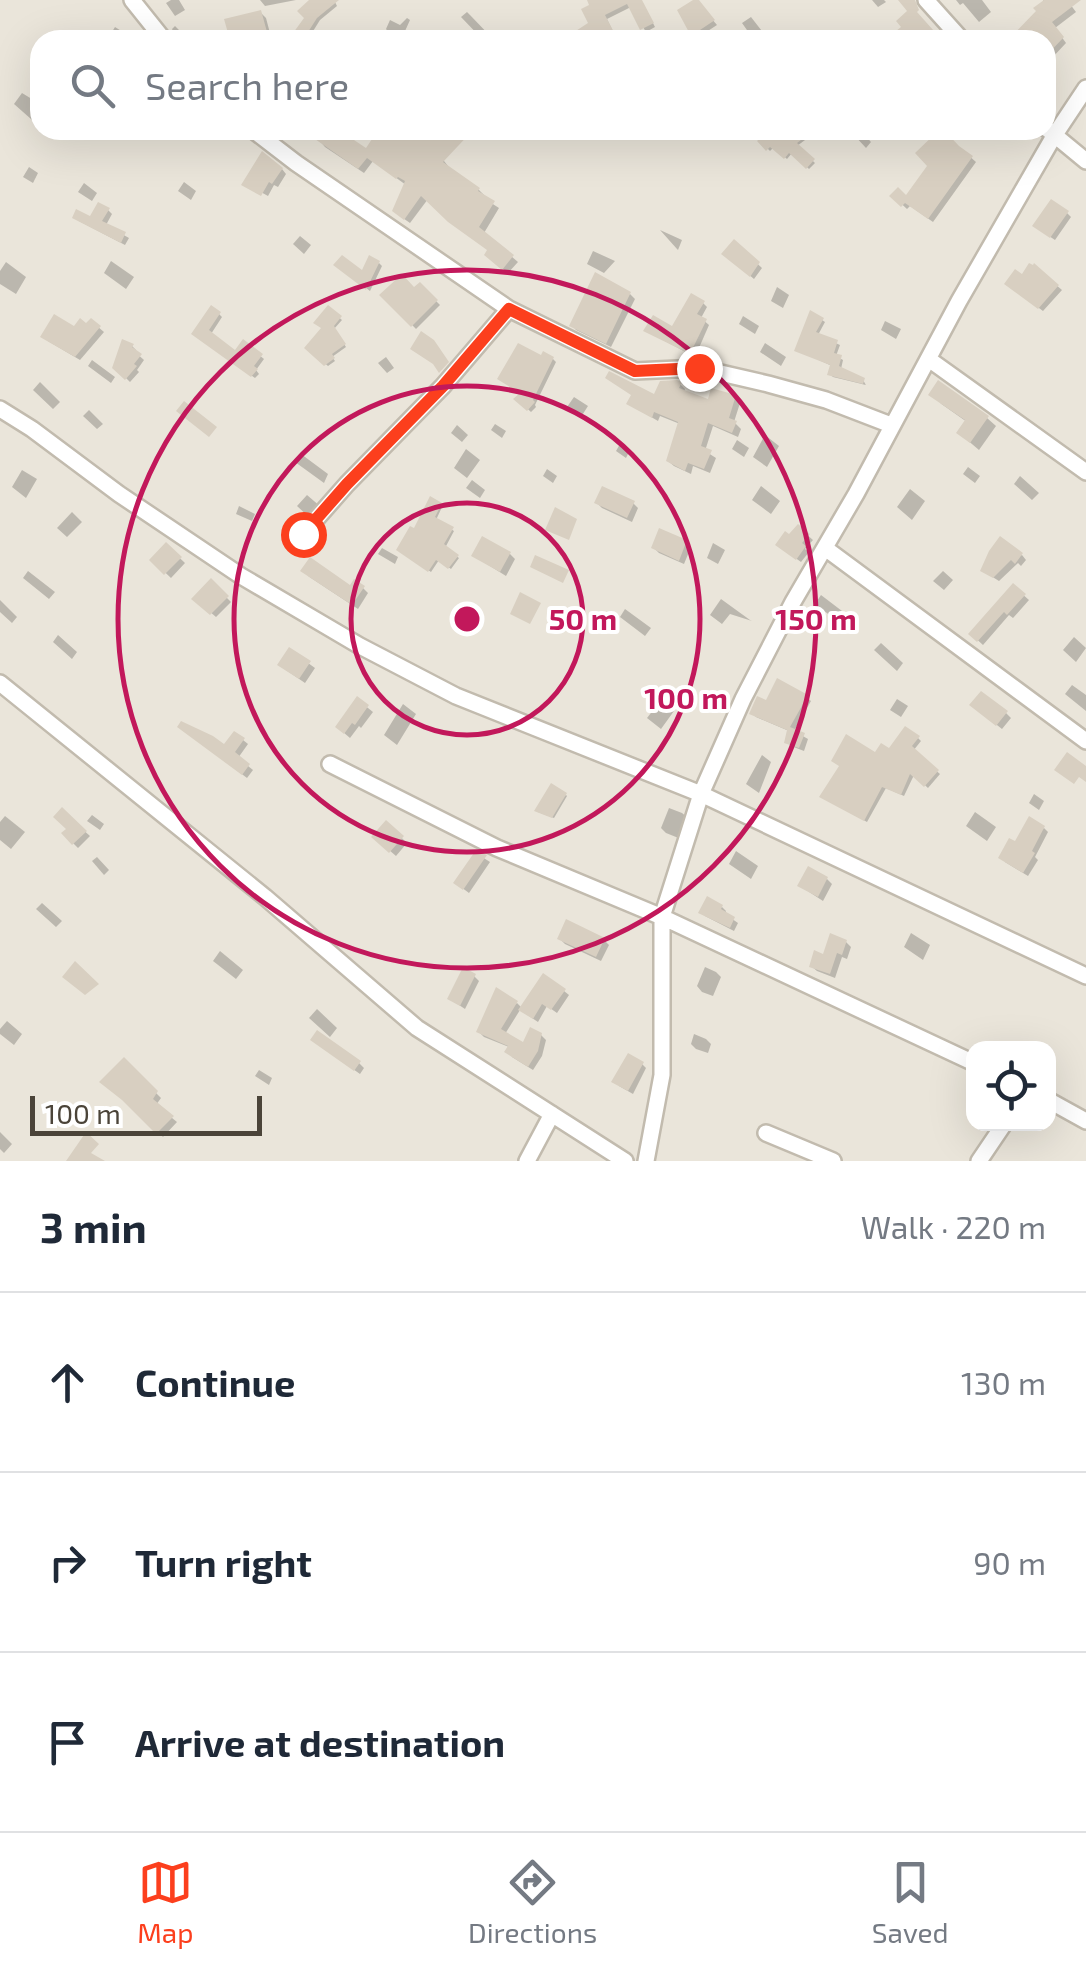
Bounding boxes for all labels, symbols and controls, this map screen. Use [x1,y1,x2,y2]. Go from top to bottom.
search box [30,30,1056,140]
icon: search [65,58,120,113]
text: Search here [145,62,349,108]
route end [677,346,723,392]
route start [281,512,327,558]
text: 50 m [549,600,617,636]
text: 150 m [775,600,857,636]
centre of rings [449,601,485,637]
text: 100 m [644,679,728,715]
map controls [966,1041,1056,1131]
button: locate [966,1041,1056,1131]
scale bar [30,1091,262,1136]
text: 100 m [45,1096,121,1130]
text: 3 min [40,1201,147,1251]
text: Walk · 220 m [861,1207,1046,1245]
icon: ahead [40,1355,95,1410]
text: Continue [135,1359,295,1405]
text: 130 m [961,1363,1046,1401]
icon: right [40,1535,95,1590]
text: Turn right [135,1539,312,1585]
text: 90 m [973,1543,1046,1581]
icon: arrive [40,1715,95,1770]
text: Arrive at destination [135,1719,505,1765]
tab: Map [137,1855,193,1949]
tab: Directions [468,1855,597,1949]
tab: Saved [872,1855,949,1949]

